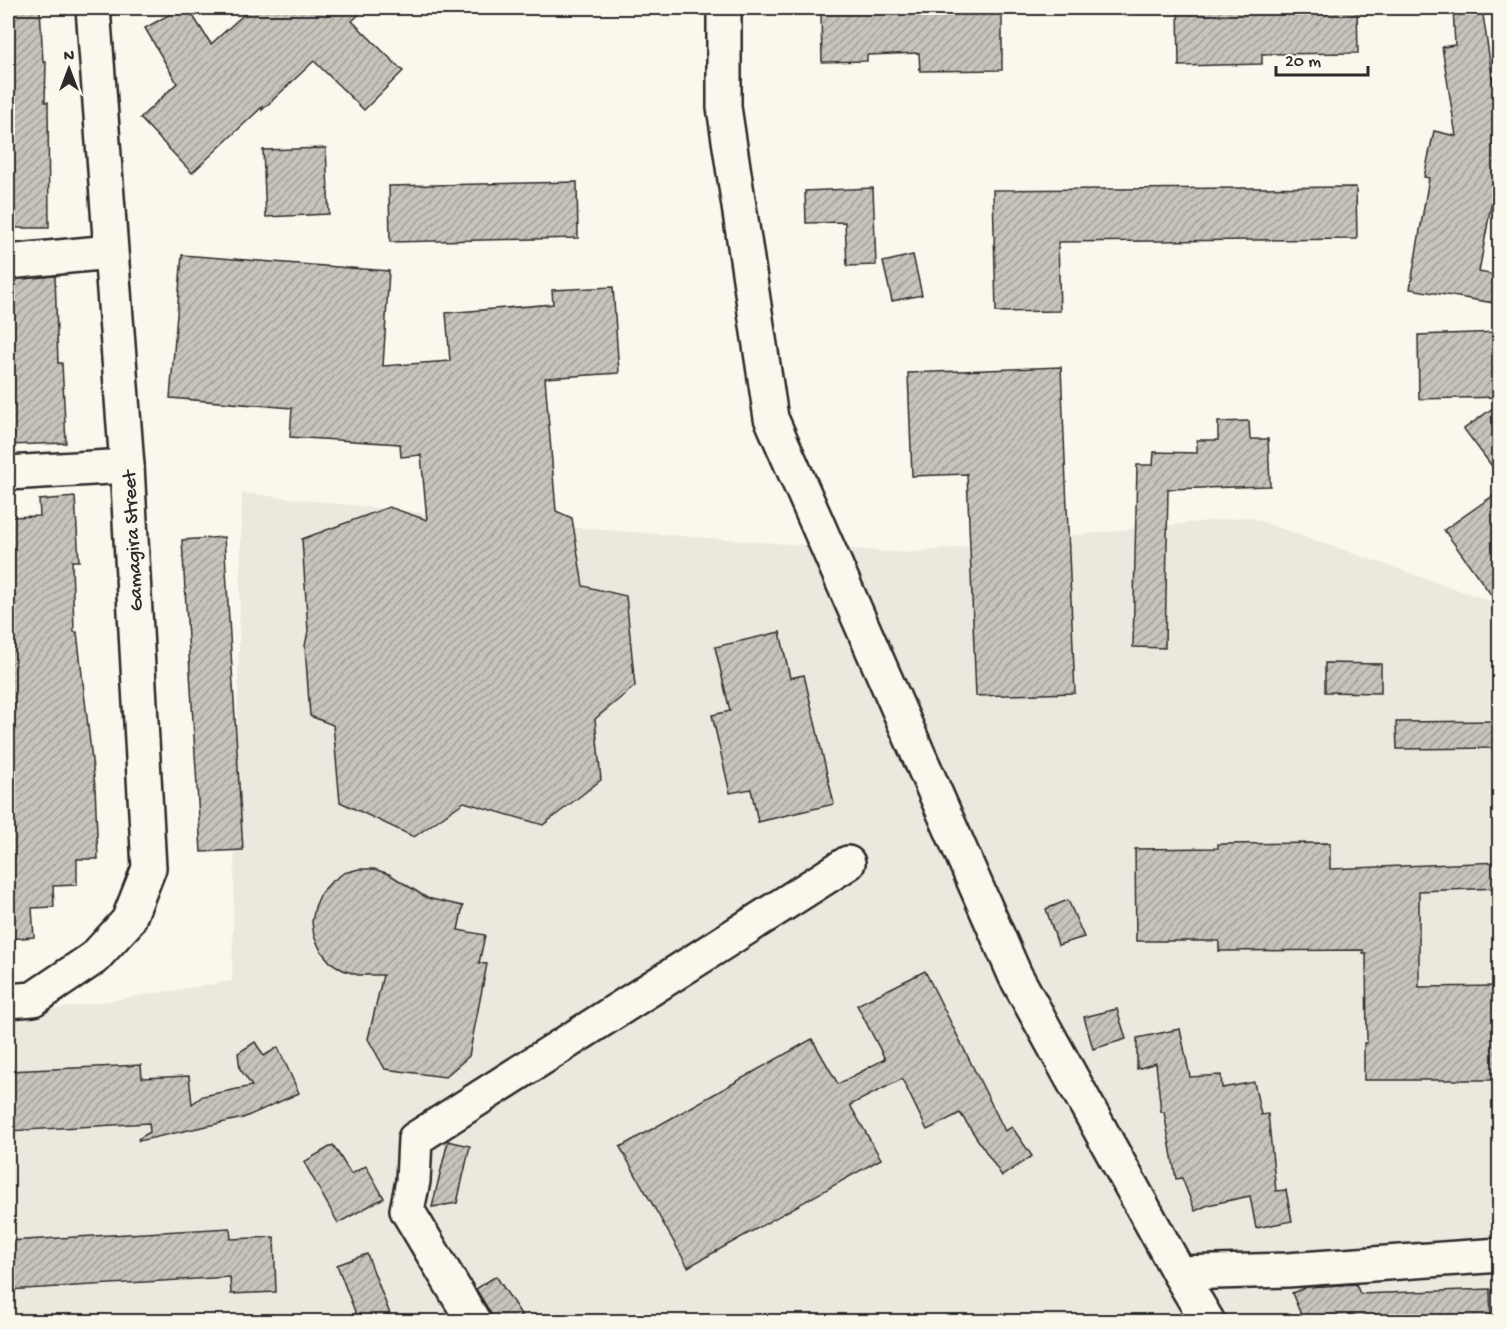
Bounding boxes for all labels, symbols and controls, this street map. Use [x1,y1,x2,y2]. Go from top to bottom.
north arrow [39,39,99,99]
scale bar [1276,39,1368,77]
text: N [64,48,75,67]
text: 20 m [1285,52,1321,73]
street label: Gamagira Street [119,468,150,612]

